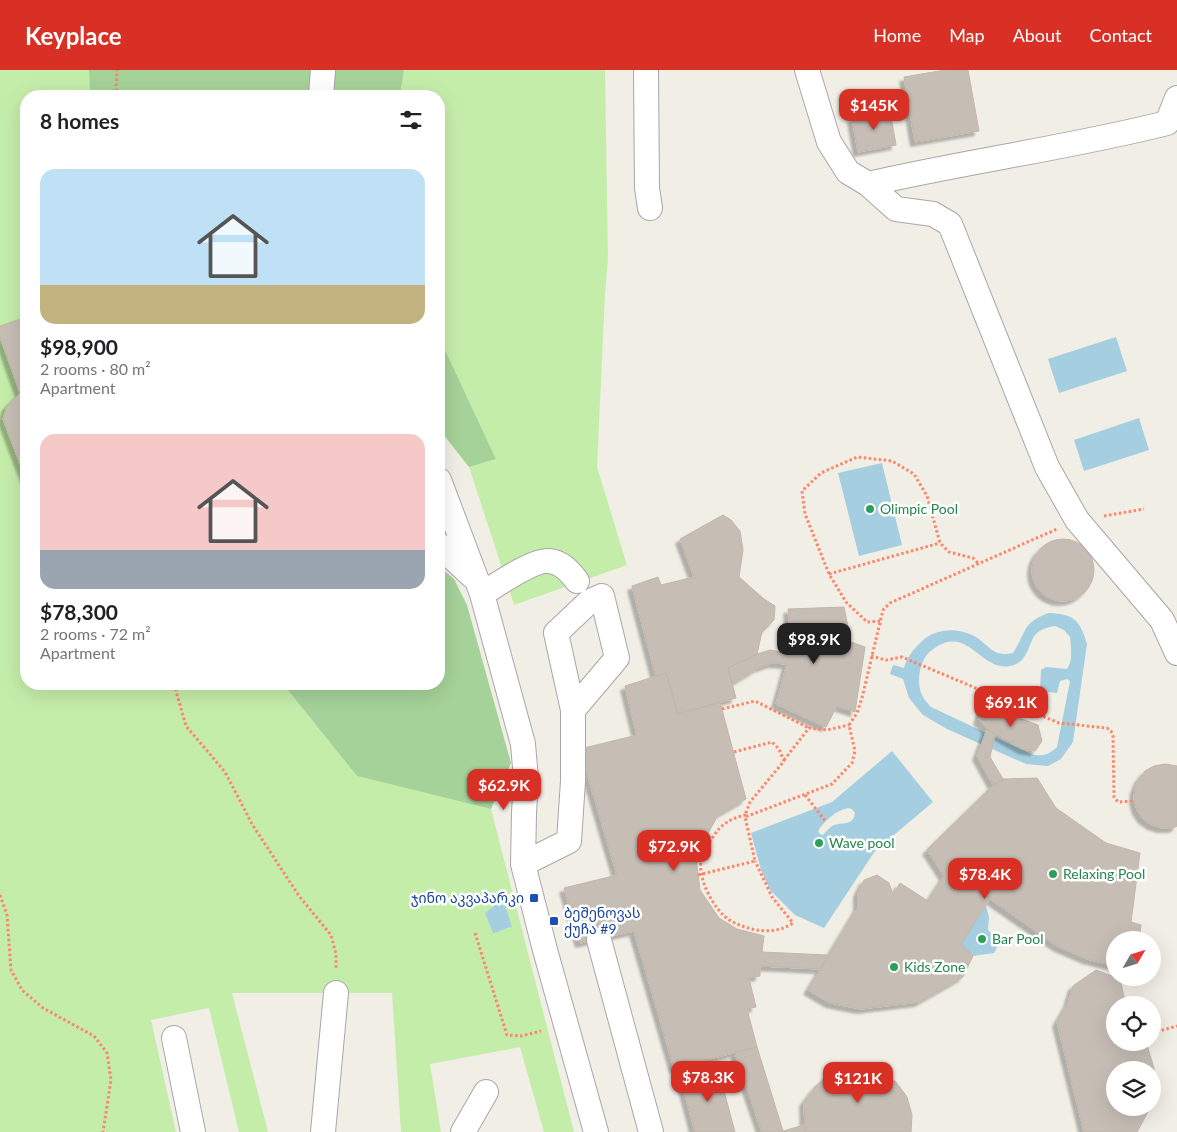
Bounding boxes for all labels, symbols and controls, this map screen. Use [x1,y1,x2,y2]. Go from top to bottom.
text: Keyplace [25,21,122,50]
text: Home [873,24,921,46]
text: Map [949,24,985,46]
text: About [1013,24,1062,46]
text: Contact [1090,24,1152,46]
pin: $145K [839,88,909,131]
text: $145K [850,95,898,114]
icon: filters [397,106,425,134]
text: 8 homes [40,108,119,133]
icon: home [188,201,278,291]
text: $98,900 [40,334,118,359]
text: 2 rooms · 80 m² [40,359,151,378]
text: Apartment [40,378,115,397]
icon: home [188,466,278,556]
place label: Olimpic Pool [880,500,958,517]
marker: Olimpic Pool [864,503,876,515]
text: $78,300 [40,599,118,624]
pin: $98.9K [773,622,855,665]
text: 2 rooms · 72 m² [40,624,151,643]
text: $98.9K [788,629,840,648]
text: Apartment [40,643,115,662]
pin: $69.1K [970,686,1052,728]
text: $69.1K [985,692,1037,711]
pin: $62.9K [463,768,545,811]
text: $62.9K [478,775,530,794]
pin: $72.9K [633,830,715,872]
place label: Wave pool [829,834,895,851]
text: $72.9K [648,836,700,855]
marker: Wave pool [813,837,825,849]
pin: $78.4K [944,858,1026,900]
text: $78.4K [959,864,1011,883]
place label: Relaxing Pool [1063,865,1145,882]
marker: Relaxing Pool [1047,868,1059,880]
place label: ჯინო აკვაპარკი [411,889,524,907]
marker: ჯინო აკვაპარკი [528,892,540,904]
place label: ბეშენოვას ქუჩა #9 [564,904,640,938]
marker: ბეშენოვას ქუჩა #9 [548,915,560,927]
place label: Bar Pool [992,930,1044,947]
north arrow [1106,931,1161,986]
map controls [1106,931,1161,1116]
marker: Bar Pool [976,933,988,945]
place label: Kids Zone [904,958,965,975]
marker: Kids Zone [888,961,900,973]
button: locate [1106,996,1161,1051]
pin: $78.3K [667,1060,749,1103]
button: layers [1106,1061,1161,1116]
pin: $121K [823,1062,893,1104]
text: $78.3K [682,1067,734,1086]
text: $121K [834,1068,882,1087]

